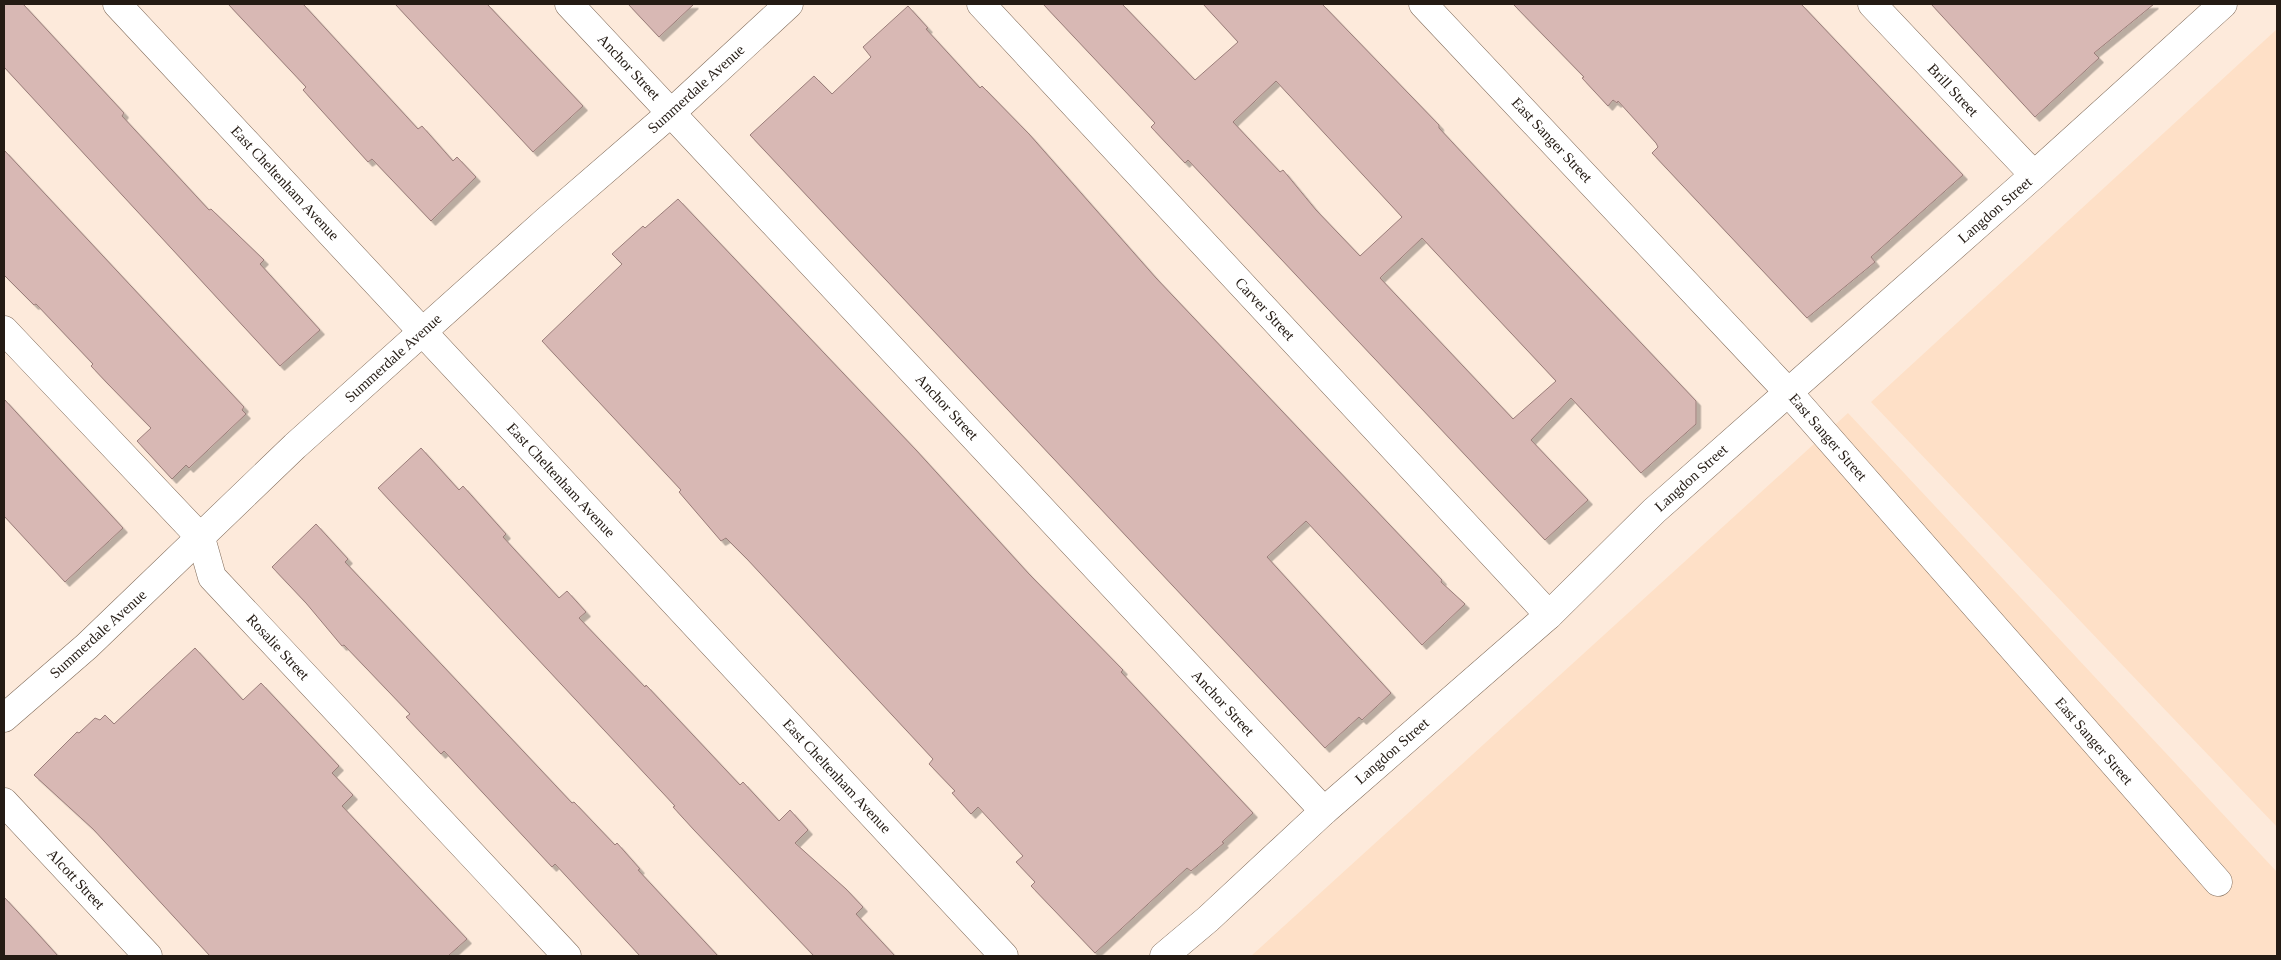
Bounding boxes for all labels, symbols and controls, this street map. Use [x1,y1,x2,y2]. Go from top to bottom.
street label: Anchor Street [595,31,664,104]
street label: Summerdale Avenue [644,41,748,137]
street label: Brill Street [1925,60,1982,120]
street label: East Sanger Street [1509,94,1596,186]
street label: East Cheltenham Avenue [228,123,342,244]
street label: Langdon Street [1955,173,2036,246]
street label: Carver Street [1232,274,1299,344]
street label: Summerdale Avenue [341,310,445,406]
street label: Anchor Street [913,371,982,444]
street label: East Sanger Street [1786,390,1871,484]
street label: East Cheltenham Avenue [504,420,618,541]
street label: Langdon Street [1651,441,1731,515]
street label: Summerdale Avenue [46,586,150,682]
street label: Rosalie Street [244,611,313,684]
street label: Anchor Street [1189,667,1258,740]
street label: East Sanger Street [2052,694,2137,788]
street label: Langdon Street [1352,714,1433,787]
street label: East Cheltenham Avenue [780,716,894,837]
street label: Alcott Street [44,846,108,913]

